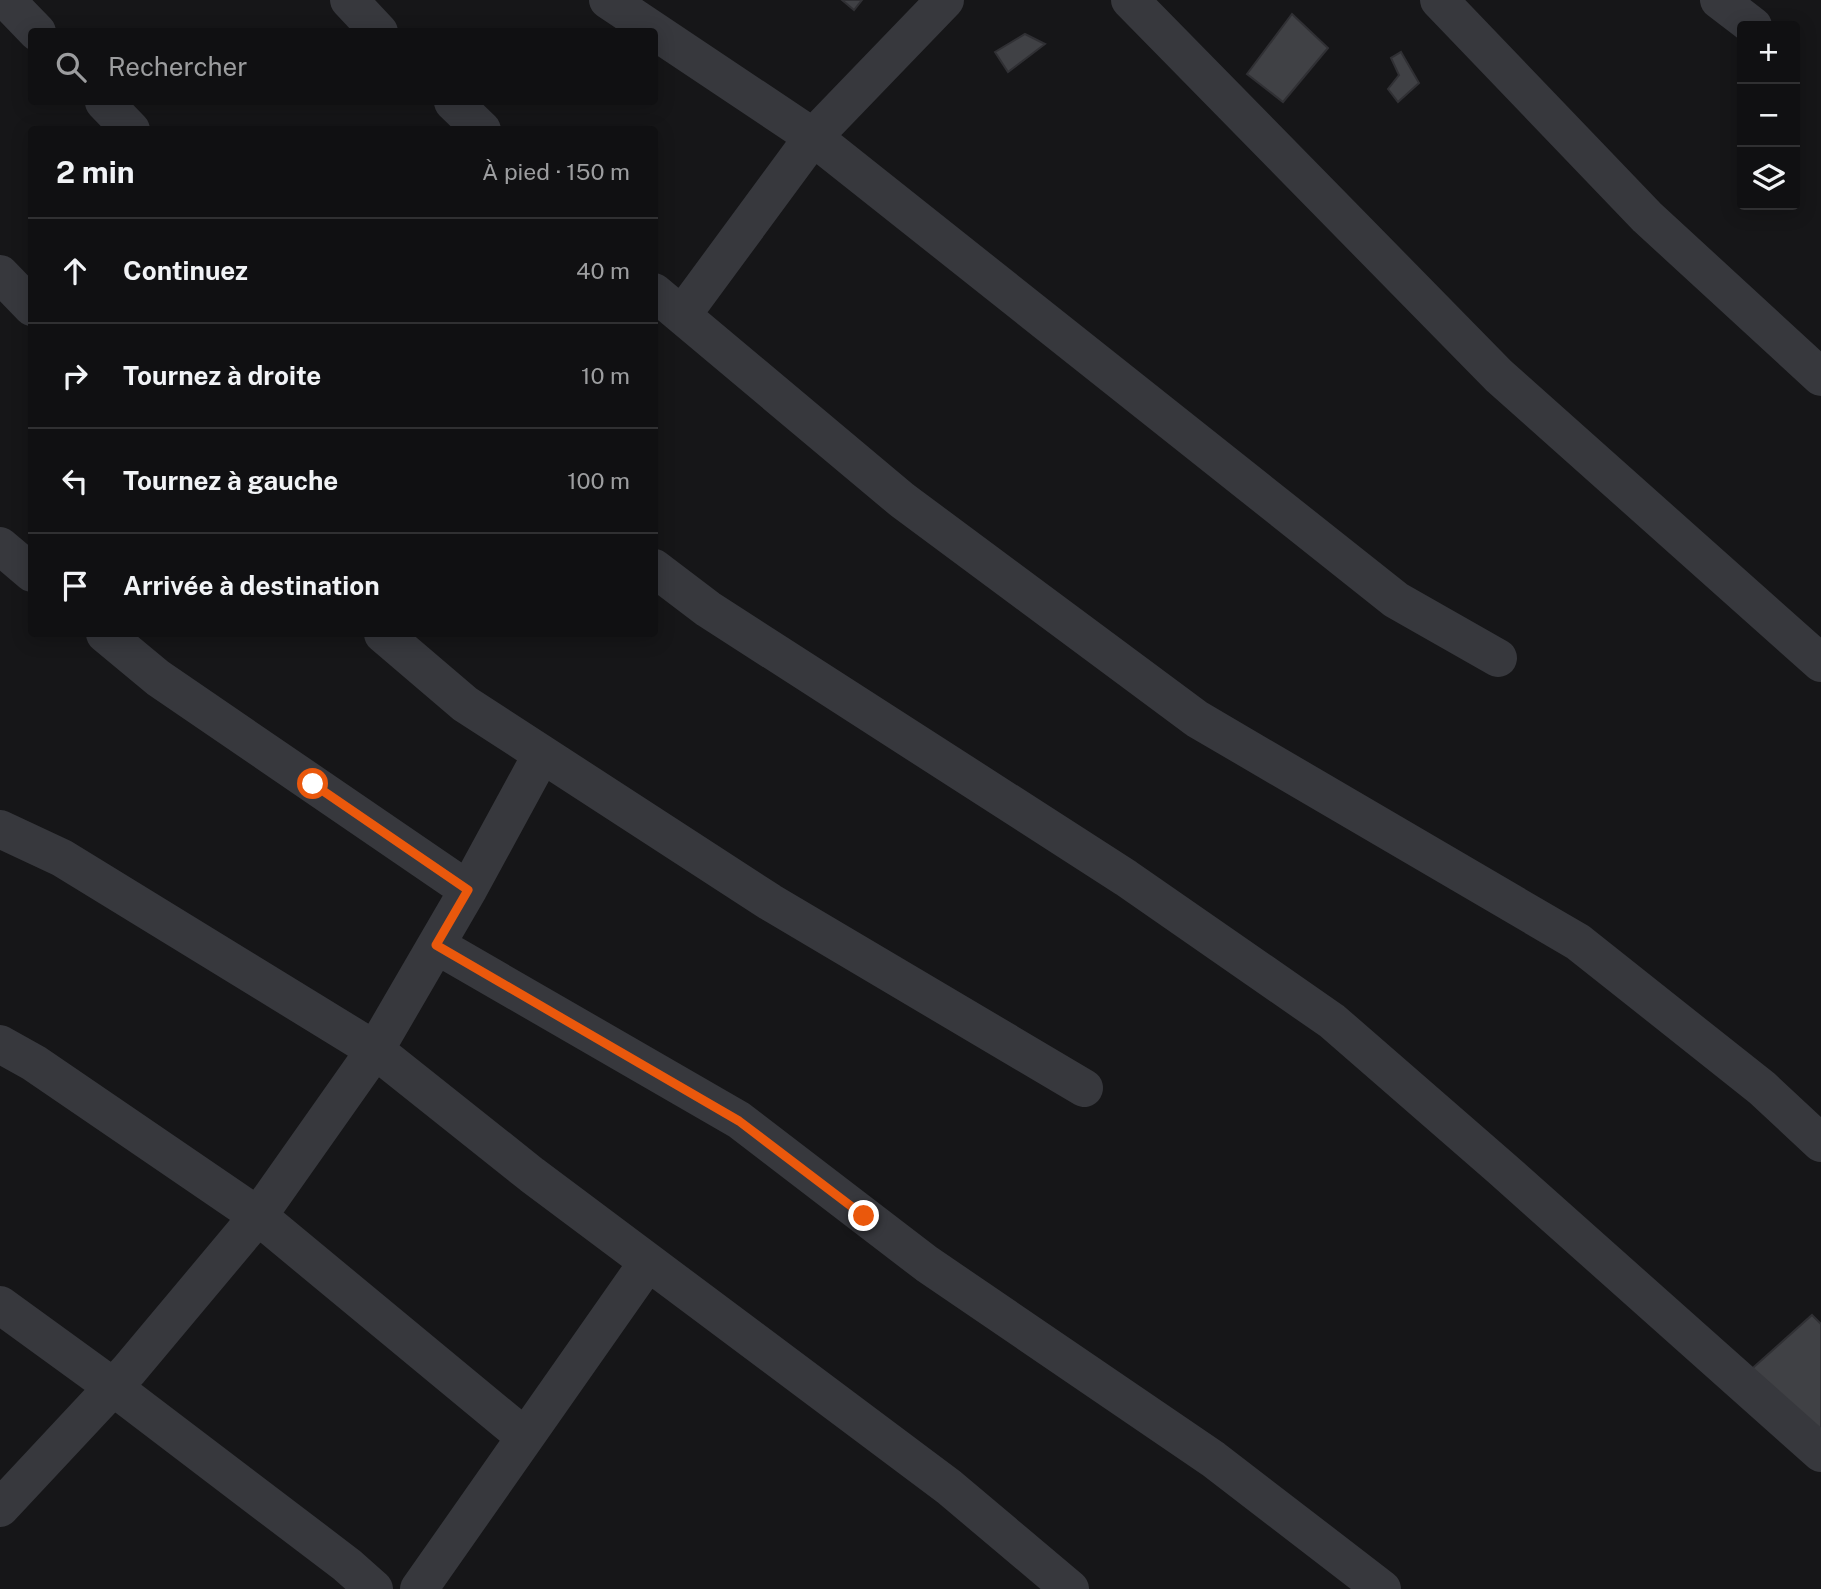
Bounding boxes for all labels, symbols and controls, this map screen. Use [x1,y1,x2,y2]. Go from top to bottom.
map controls [1737,21,1800,210]
button: + [1737,21,1800,84]
search box [28,28,658,105]
icon: search [52,48,90,86]
text: Rechercher [108,51,247,82]
button: − [1737,84,1800,147]
button: layers [1737,147,1800,210]
text: 2 min [56,154,135,190]
text: À pied · 150 m [482,158,630,185]
icon: ahead [56,252,94,290]
text: Continuez [123,255,248,286]
text: 40 m [576,257,630,284]
icon: right [56,357,94,395]
text: Tournez à droite [123,360,321,391]
text: 10 m [581,362,630,389]
icon: left [56,462,94,500]
text: Tournez à gauche [123,465,338,496]
text: 100 m [567,467,630,494]
icon: arrive [56,567,94,605]
text: Arrivée à destination [123,570,380,601]
route start [297,768,328,799]
route end [848,1200,879,1231]

